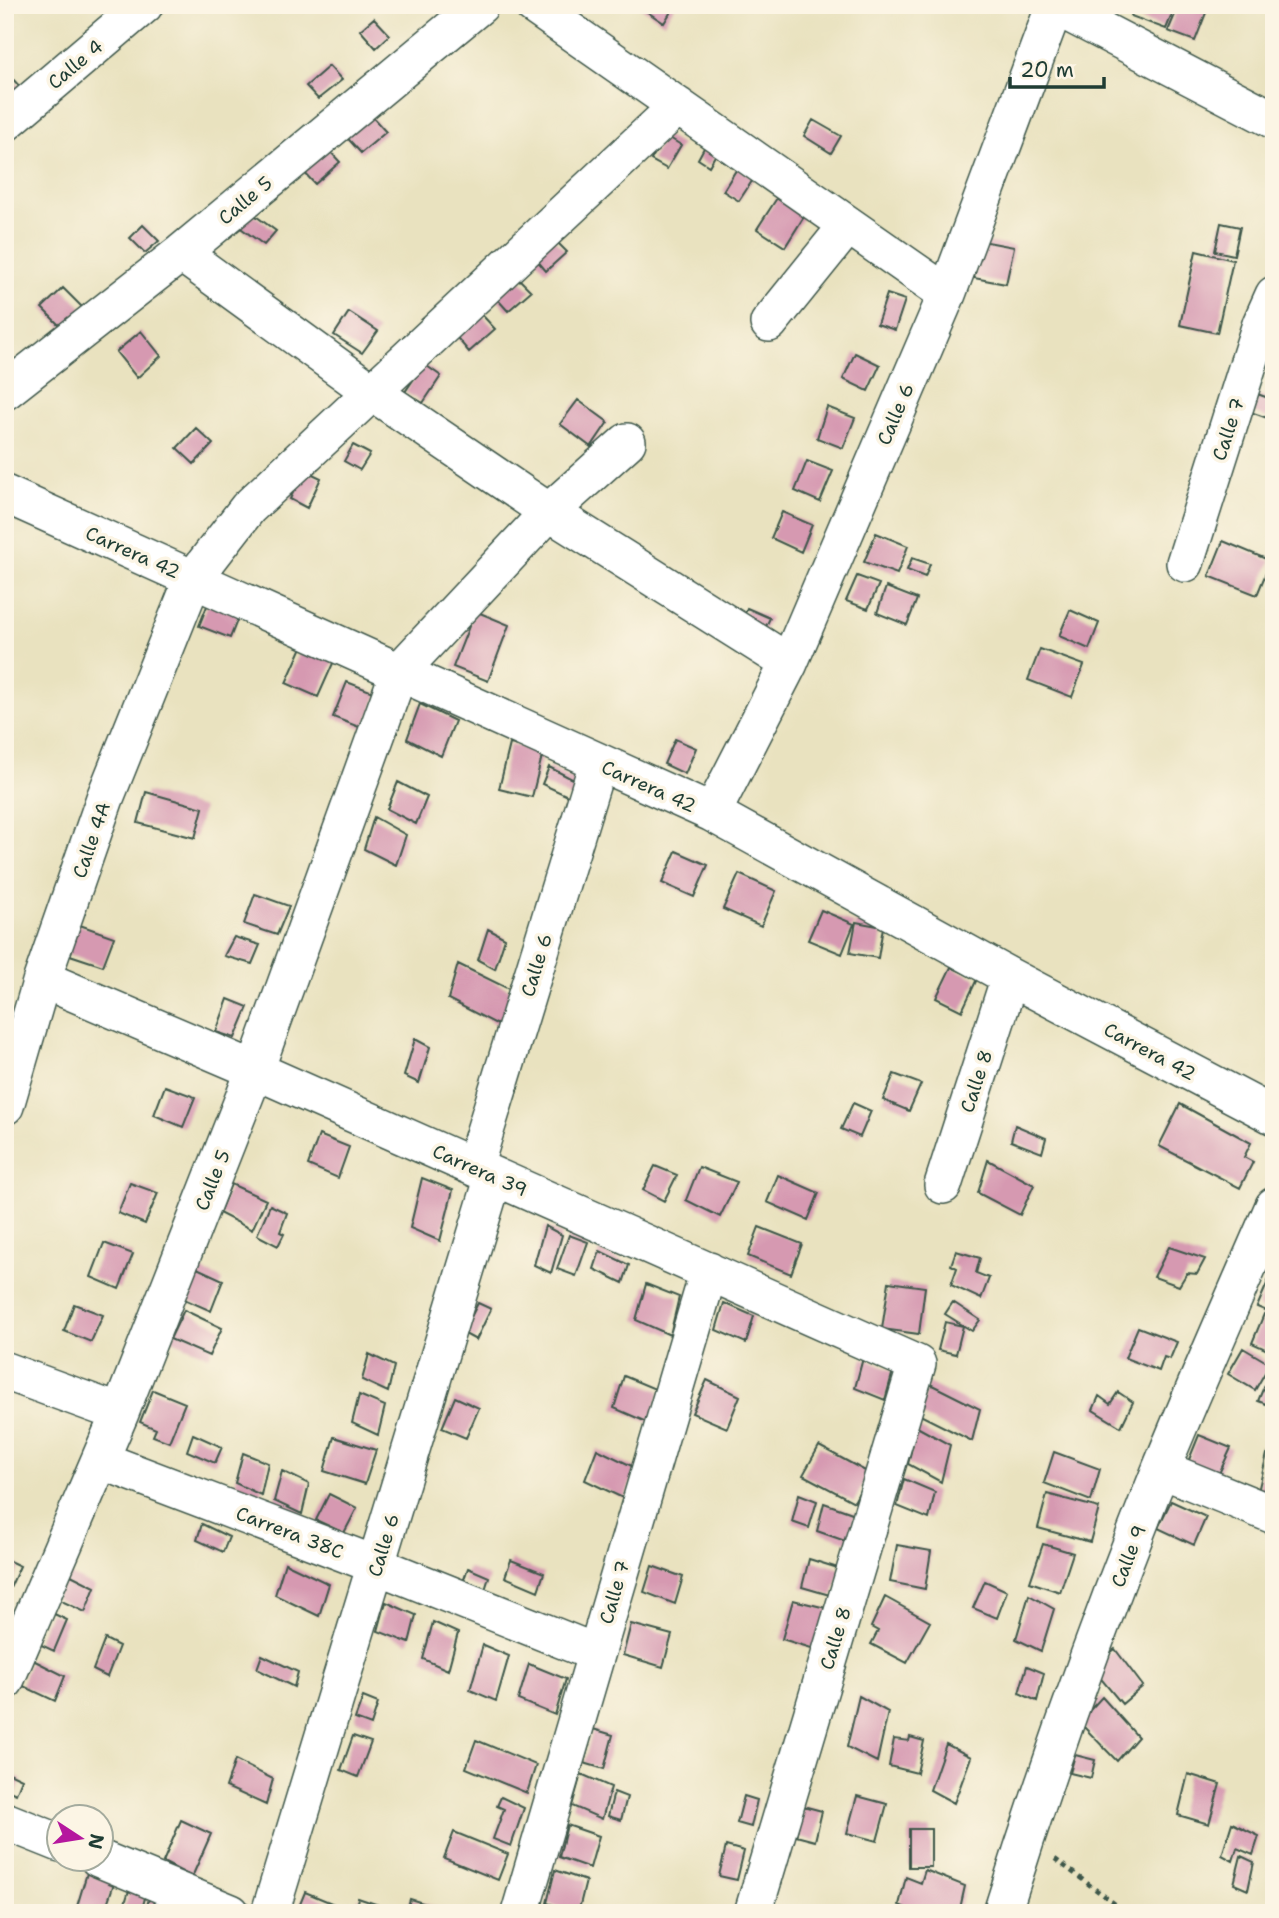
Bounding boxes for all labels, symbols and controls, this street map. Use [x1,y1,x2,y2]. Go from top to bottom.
street label: Calle 4 [42,34,108,95]
scale bar [1010,46,1104,90]
text: 20 m [1020,56,1074,84]
street label: Calle 5 [213,170,278,230]
street label: Calle 6 [871,379,920,449]
street label: Calle 7 [1207,394,1250,464]
street label: Carrera 42 [82,521,184,584]
street label: Carrera 42 [598,755,700,818]
street label: Calle 4A [67,799,116,881]
street label: Calle 6 [515,930,558,1000]
street label: Carrera 42 [1099,1017,1200,1086]
street label: Calle 8 [955,1046,998,1116]
street label: Carrera 39 [428,1138,531,1202]
street label: Calle 5 [189,1146,236,1214]
street label: Carrera 38C [232,1500,347,1564]
street label: Calle 6 [362,1510,405,1580]
street label: Calle 9 [1105,1521,1152,1591]
street label: Calle 7 [594,1557,635,1627]
street label: Calle 8 [814,1603,857,1673]
north arrow [46,1802,116,1872]
text: N [82,1831,110,1851]

